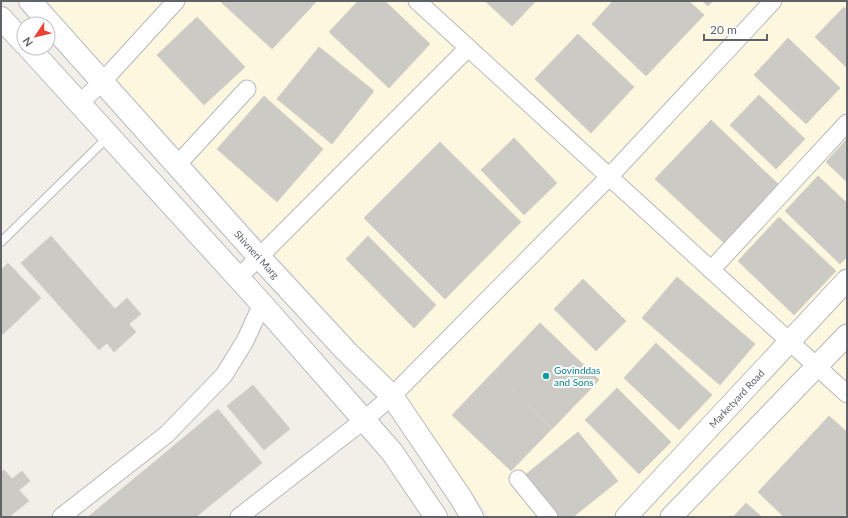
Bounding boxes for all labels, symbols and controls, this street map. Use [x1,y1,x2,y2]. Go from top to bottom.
north arrow [16,16,56,56]
scale bar [704,16,767,42]
text: 20 m [710,22,737,37]
text: N [20,35,35,49]
street label: Shivneri Marg [232,228,282,281]
place label: Govinddas and Sons [554,364,600,388]
street label: Marketyard Road [706,367,767,430]
marker: Govinddas and Sons [541,371,551,381]

